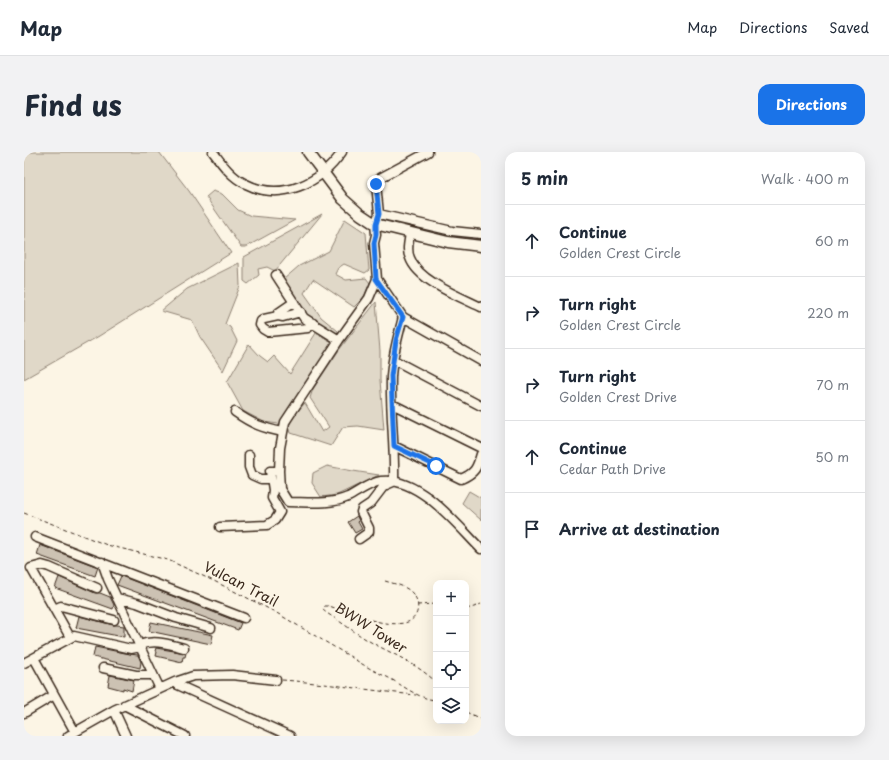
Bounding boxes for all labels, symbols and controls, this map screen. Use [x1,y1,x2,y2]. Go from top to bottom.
text: Map [20,14,62,42]
text: Map [687,17,717,38]
text: Directions [739,17,807,38]
text: Saved [829,17,869,38]
text: Find us [24,83,122,126]
button: Directions [758,84,865,125]
text: 5 min [521,165,568,191]
text: Walk · 400 m [761,169,849,188]
route end [367,175,385,193]
text: Continue [559,220,627,243]
icon: ahead [521,230,543,252]
text: 60 m [815,231,849,250]
text: Golden Crest Circle [559,243,681,262]
text: Turn right [559,292,636,315]
icon: right [521,302,543,324]
text: 220 m [807,303,849,322]
text: Golden Crest Circle [559,315,681,334]
text: Turn right [559,364,636,387]
icon: right [521,374,543,396]
text: 70 m [816,375,849,394]
text: Golden Crest Drive [559,387,677,406]
text: Continue [559,436,627,459]
icon: ahead [521,446,543,468]
text: 50 m [815,447,849,466]
route start [427,457,445,475]
text: Cedar Path Drive [559,459,666,478]
text: Arrive at destination [559,517,720,540]
icon: arrive [521,518,543,540]
street label: Vulcan Trail [200,556,282,611]
map controls [433,580,469,724]
button: + [433,580,469,616]
street label: BWW Tower [331,597,412,658]
button: − [433,616,469,652]
button: locate [433,652,469,688]
button: layers [433,688,469,724]

